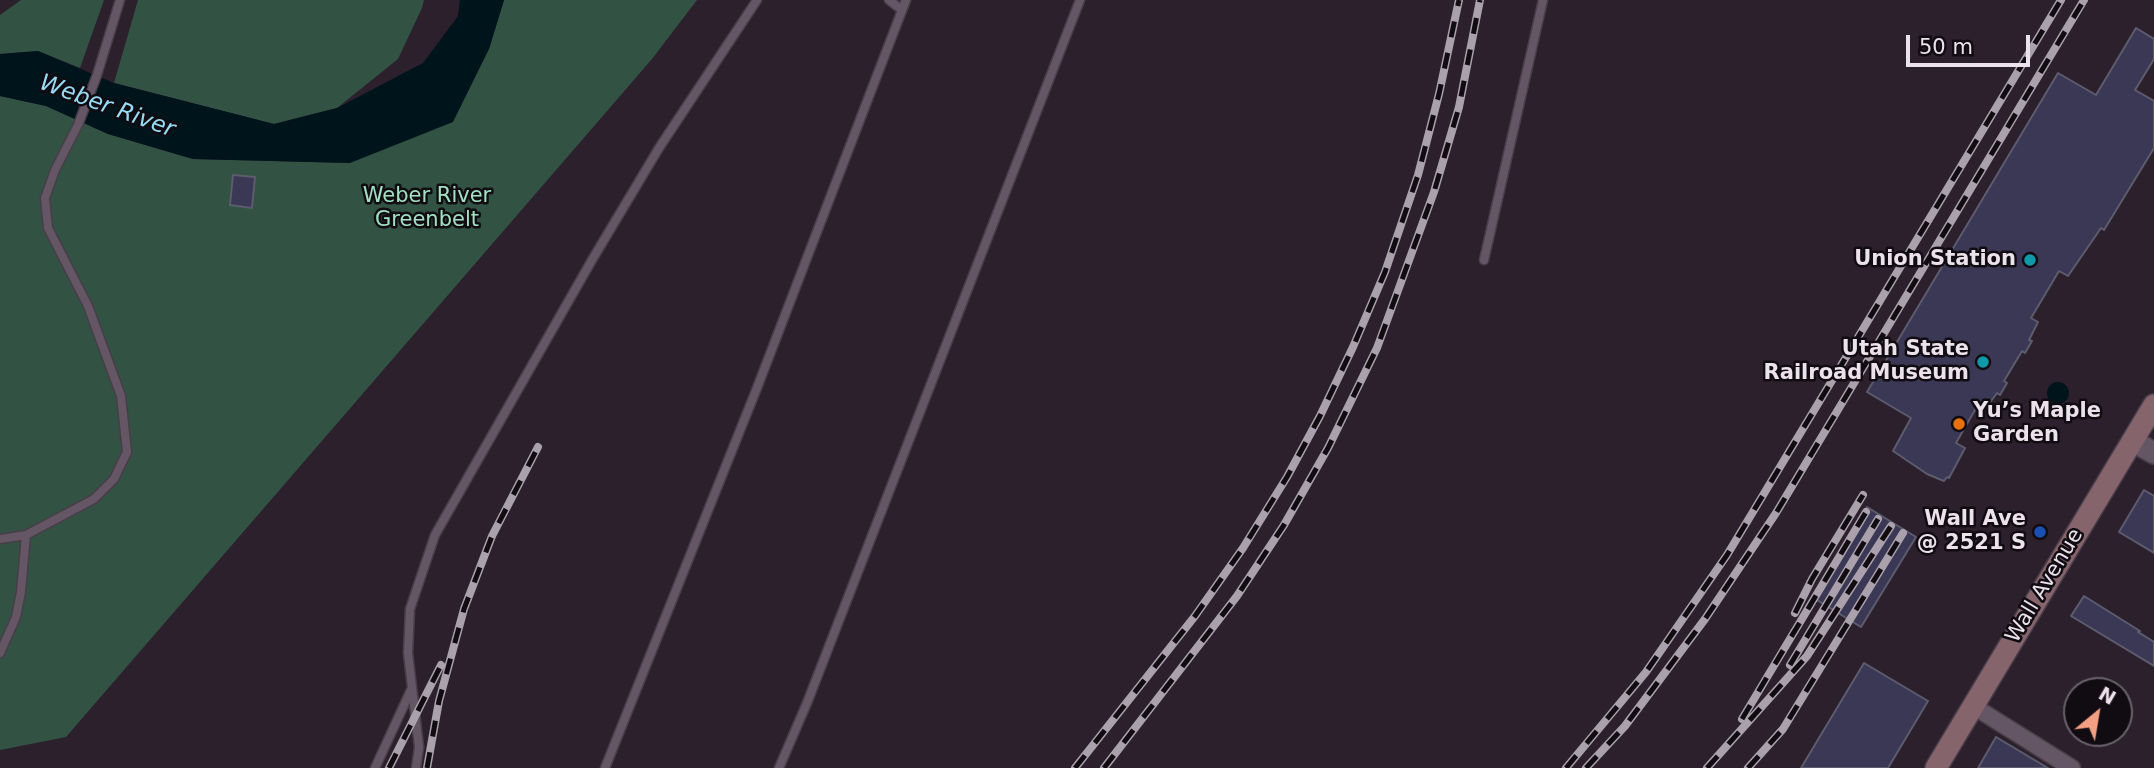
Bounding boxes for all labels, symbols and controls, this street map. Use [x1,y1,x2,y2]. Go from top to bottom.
scale bar [1909,21,2033,65]
text: 50 m [1919,35,1973,59]
water label: Weber River [36,70,178,144]
park label: Weber River Greenbelt [363,184,491,234]
place label: Union Station [1854,247,2016,273]
marker: Union Station [2022,252,2038,268]
place label: Utah State Railroad Museum [1764,337,1969,387]
marker: Utah State Railroad Museum [1975,354,1991,370]
place label: Yu’s Maple Garden [1973,399,2101,449]
marker: Yu’s Maple Garden [1951,416,1967,432]
place label: Wall Ave @ 2521 S [1917,507,2026,557]
street label: Wall Avenue [2001,524,2089,648]
marker: Wall Ave @ 2521 S [2032,524,2048,540]
north arrow [2063,677,2133,747]
text: N [2095,682,2120,709]

